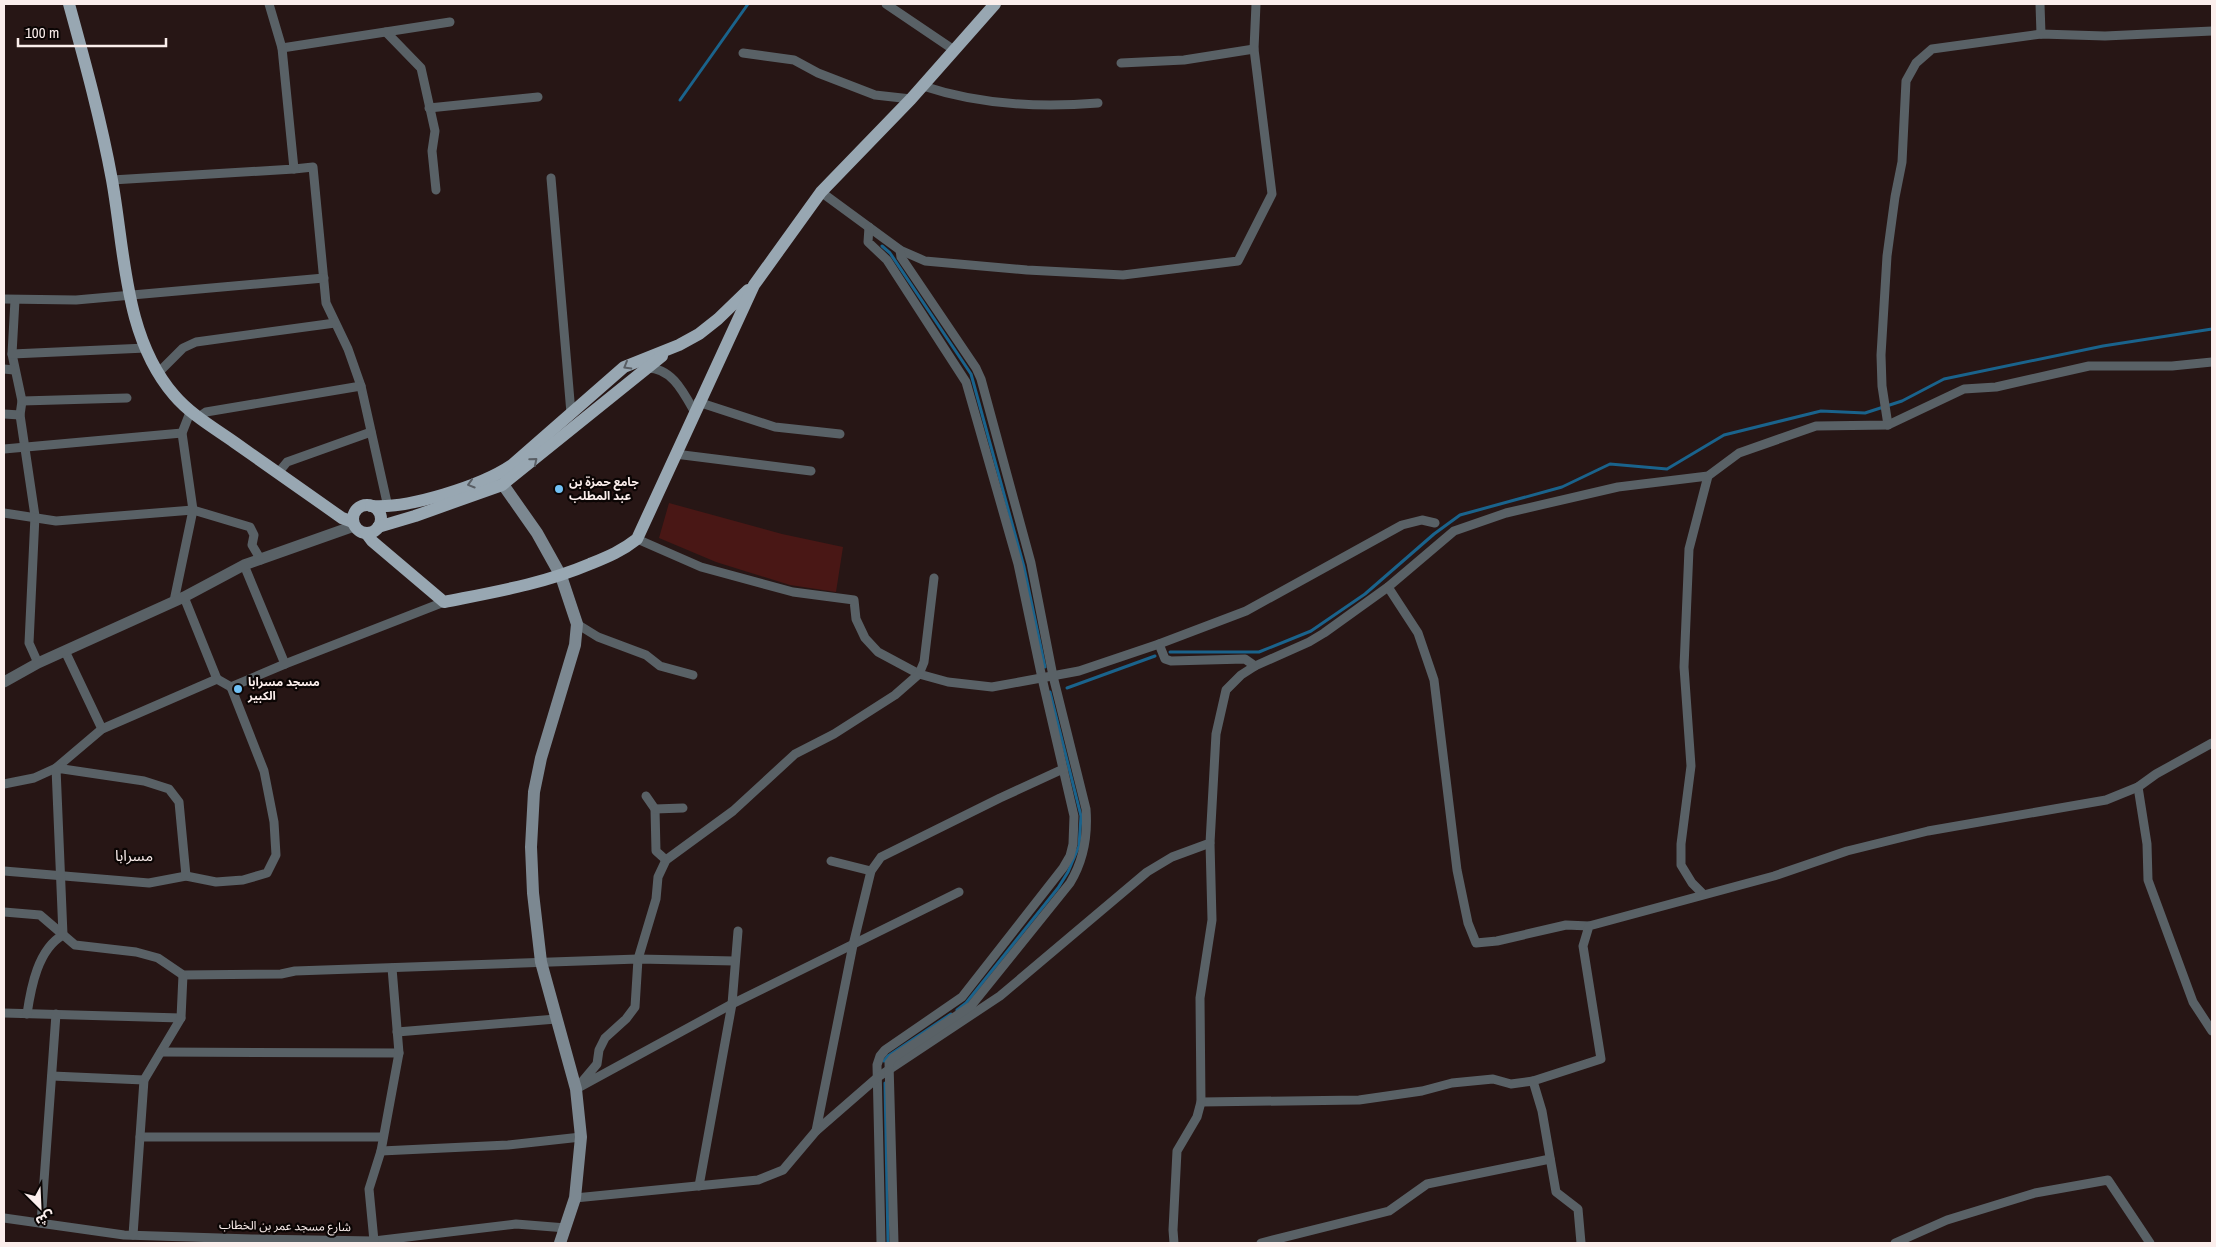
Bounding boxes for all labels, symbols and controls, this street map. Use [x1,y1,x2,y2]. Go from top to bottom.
scale bar [18,15,165,47]
text: 100 m [25,22,59,43]
one-way arrow [623,360,632,370]
one-way arrow [528,458,537,466]
place label: جامع حمزة بن عبد المطلب [569,474,639,504]
one-way arrow [467,479,476,489]
marker: جامع حمزة بن عبد المطلب [553,483,565,495]
place label: مسجد مسرابا الكبير [247,674,320,704]
marker: مسجد مسرابا الكبير [232,683,244,695]
district label: مسرابا [115,845,153,866]
north arrow [15,1182,65,1232]
text: ش [33,1207,58,1231]
street label: شارع مسجد عمر بن الخطاب [219,1217,351,1236]

